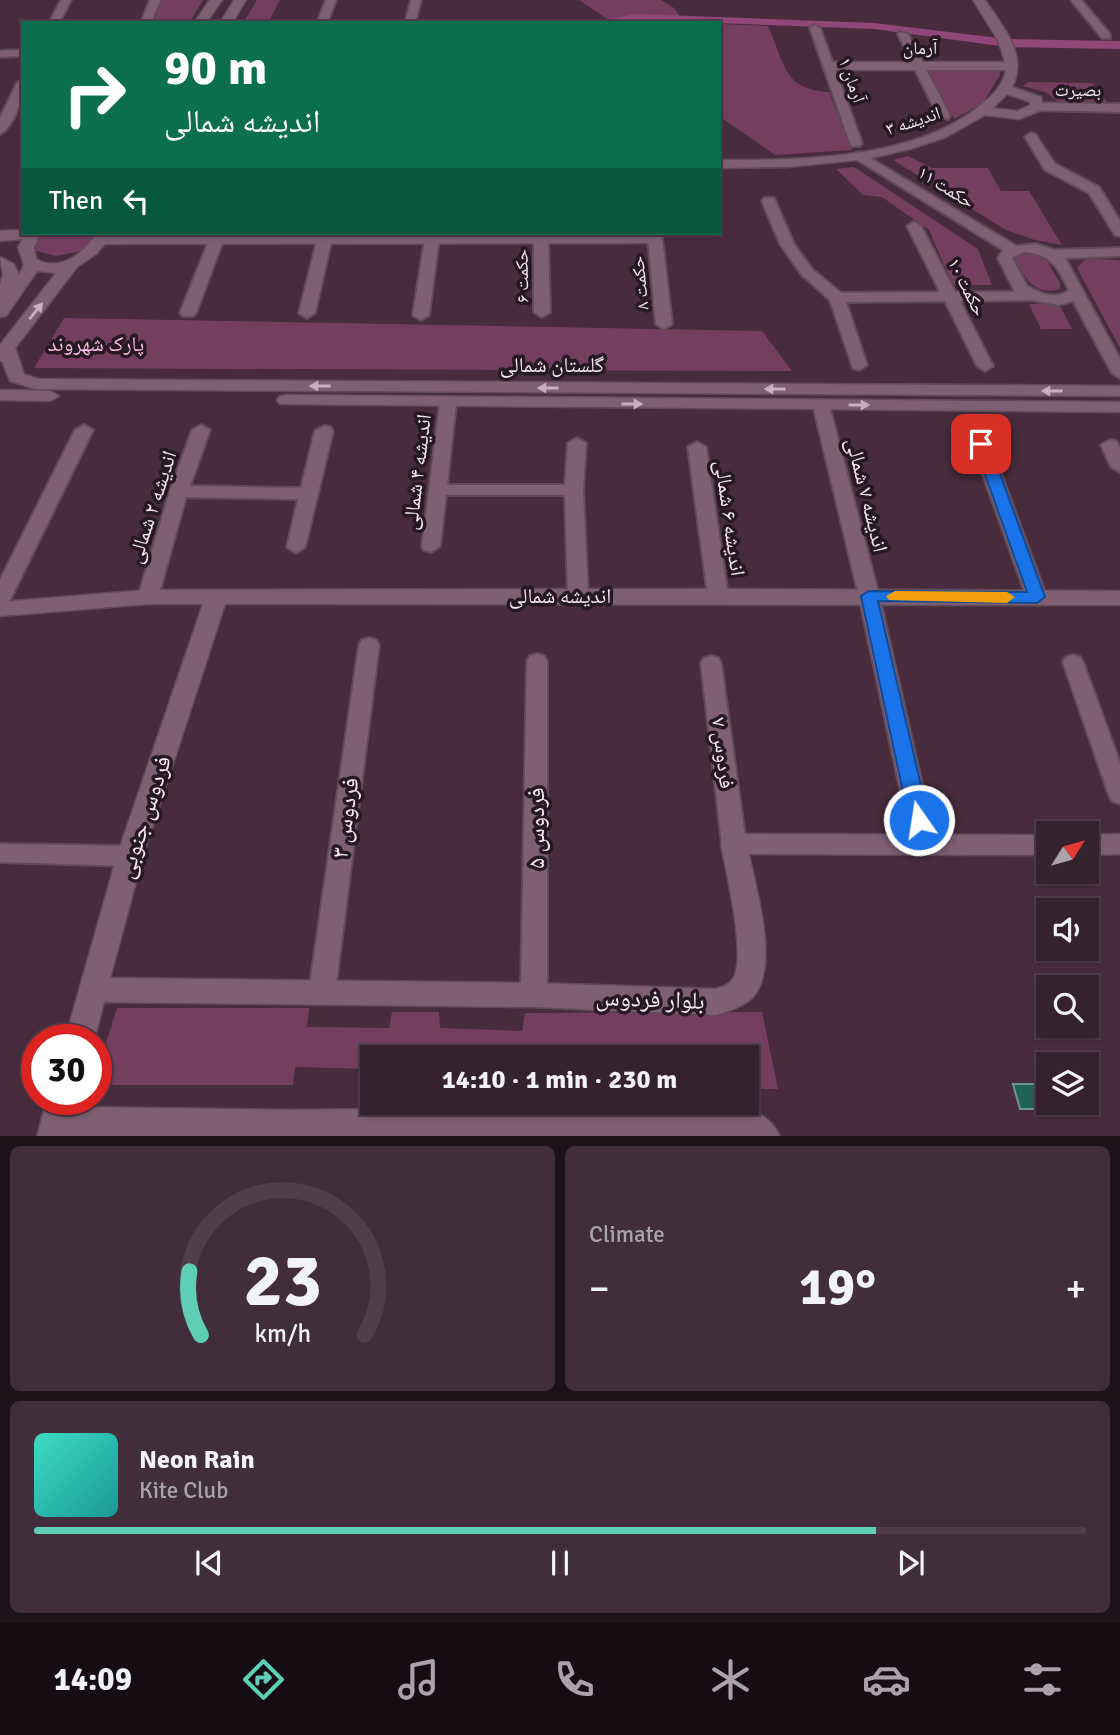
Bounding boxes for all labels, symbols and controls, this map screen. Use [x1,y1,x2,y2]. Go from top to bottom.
street label: آرمان [903,37,938,59]
text: 90 m [164,38,267,98]
icon: right [49,49,140,140]
street label: آرمان ۱ [834,54,870,106]
street label: بصیرت [1055,79,1101,101]
text: اندیشه شمالی [164,102,320,141]
street label: اندیشه ۳ [883,102,943,140]
street label: حکمت ۱۱ [914,161,978,213]
icon: left [117,182,155,220]
text: Then [49,185,103,217]
street label: حکمت ۶ [511,249,533,303]
street label: حکمت ۱۰ [943,254,991,320]
street label: حکمت ۸ [626,255,654,311]
one-way arrow [28,302,43,320]
park label: پارک شهروند [48,331,144,357]
street label: گلستان شمالی [500,352,604,378]
one-way arrow [309,380,331,392]
one-way arrow [537,382,559,394]
one-way arrow [764,383,786,395]
one-way arrow [1041,385,1063,397]
one-way arrow [621,398,643,410]
one-way arrow [848,399,870,411]
street label: اندیشه ۴ شمالی [397,412,437,532]
pin [951,414,1011,474]
icon: arrive [962,425,1000,463]
street label: اندیشه ۷ شمالی [840,435,894,555]
street label: اندیشه ۲ شمالی [122,447,182,567]
street label: اندیشه ۶ شمالی [709,458,751,578]
street label: اندیشه شمالی [509,583,611,609]
street label: فردوس ۷ [706,716,740,790]
street label: فردوس جنوبی [110,752,178,882]
street label: فردوس ۳ [324,776,366,860]
position arrow [882,783,956,857]
street label: فردوس ۵ [521,787,551,869]
north arrow [1036,821,1099,884]
map controls [1036,821,1099,1115]
button: sound [1036,898,1099,961]
button: search [1036,975,1099,1038]
street label: بلوار فردوس [595,982,705,1016]
speed limit sign: 30 [21,1024,112,1115]
button: layers [1036,1052,1099,1115]
text: 14:10 · 1 min · 230 m [442,1064,677,1096]
text: Climate [589,1220,665,1249]
text: 23 [243,1237,322,1326]
text: 19° [799,1255,876,1319]
text: − [589,1265,610,1312]
text: + [1065,1265,1086,1312]
text: km/h [254,1317,311,1348]
text: Neon Rain [139,1444,255,1476]
text: Kite Club [139,1476,228,1505]
icon: previous [190,1544,228,1582]
icon: pause [541,1544,579,1582]
icon: next [892,1544,930,1582]
icon: directions [239,1655,288,1704]
icon: music [394,1655,443,1704]
icon: phone [550,1655,599,1704]
icon: climate [706,1655,755,1704]
icon: car [862,1655,911,1704]
icon: filters [1018,1655,1067,1704]
text: 14:09 [53,1660,132,1699]

